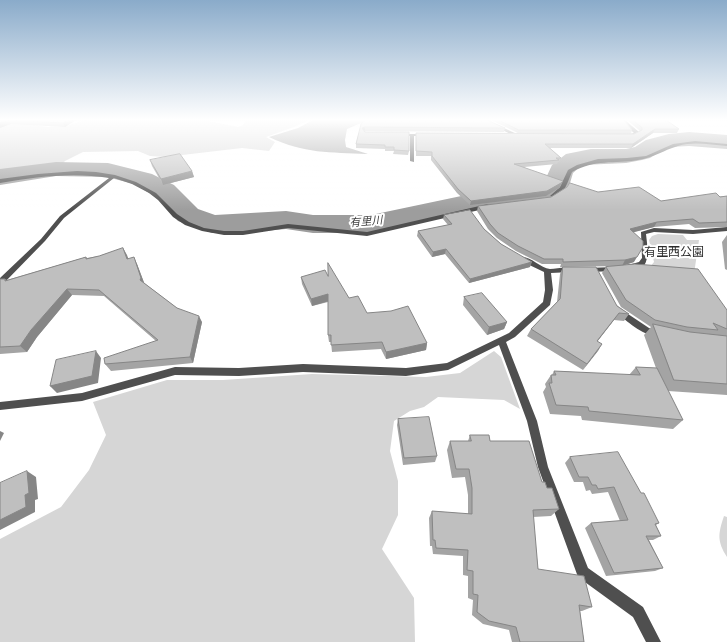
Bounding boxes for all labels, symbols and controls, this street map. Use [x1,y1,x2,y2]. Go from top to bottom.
water label: 有里川 [349,214,383,230]
park label: 有里西公園 [644,246,704,260]

